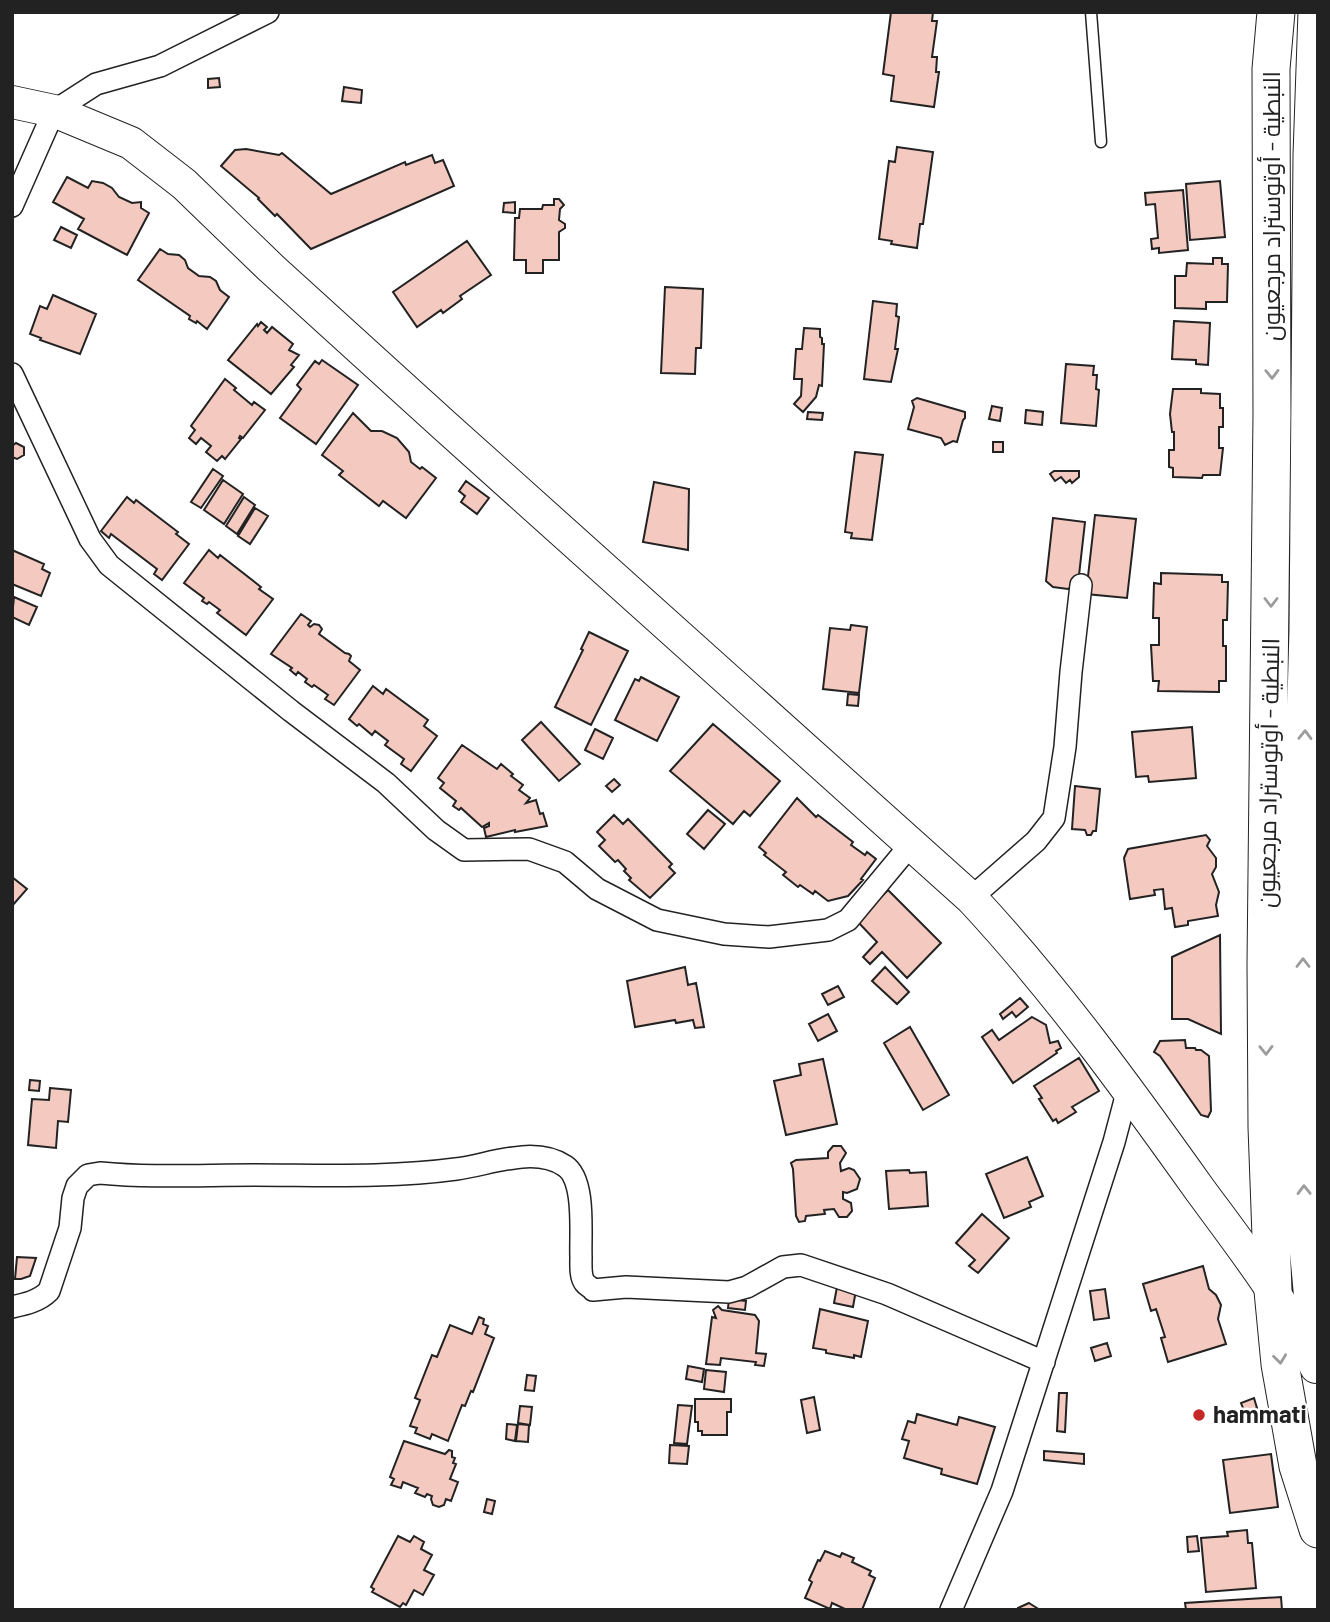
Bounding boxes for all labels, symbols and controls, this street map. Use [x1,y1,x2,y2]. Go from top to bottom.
street label: النبطية - أوتوستراد مرجعيون [1256,71,1286,341]
one-way arrow [1264,370,1280,380]
one-way arrow [1264,597,1279,608]
street label: النبطية - أوتوستراد مرجعيون [1251,638,1285,908]
one-way arrow [1297,729,1313,740]
one-way arrow [1295,957,1311,967]
one-way arrow [1259,1044,1274,1055]
one-way arrow [1297,1184,1312,1195]
one-way arrow [1273,1353,1288,1365]
place label: hammati [1213,1399,1307,1428]
marker: hammati [1191,1407,1207,1423]

